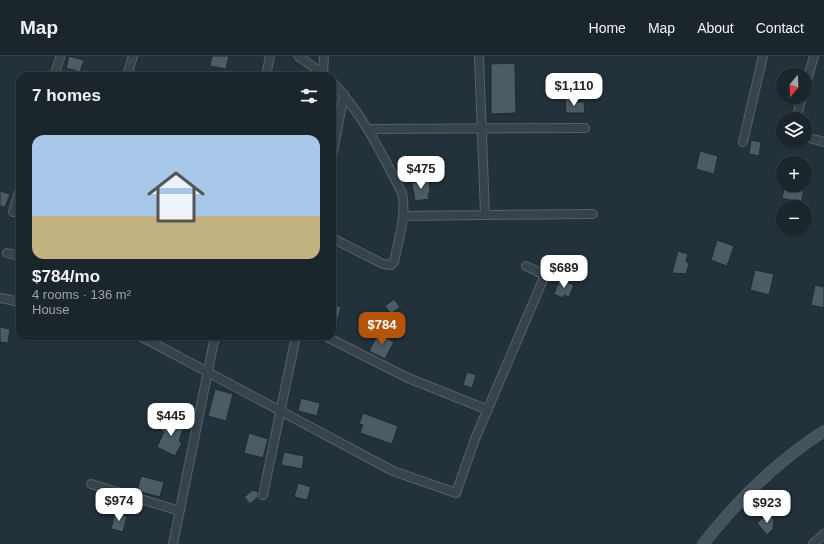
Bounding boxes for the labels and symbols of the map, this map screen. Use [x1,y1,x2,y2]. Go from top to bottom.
north arrow [776,68,812,104]
pin: $1,110 [541,73,607,107]
pin: $475 [397,156,445,190]
pin: $689 [540,255,588,289]
pin: $784 [358,312,406,346]
pin: $445 [147,403,195,437]
pin: $974 [95,488,143,522]
pin: $923 [743,490,791,524]

